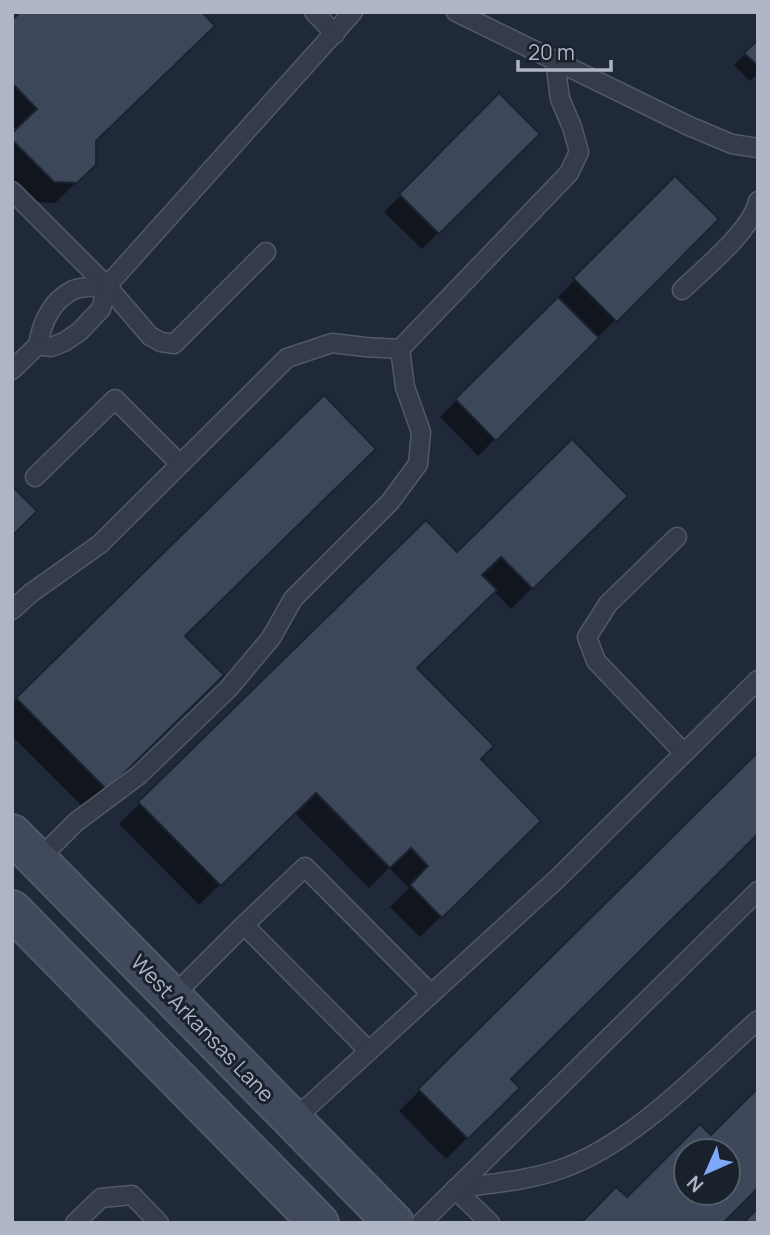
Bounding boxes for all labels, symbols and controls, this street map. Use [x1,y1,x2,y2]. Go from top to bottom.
scale bar [518,28,611,72]
text: 20 m [528,38,575,66]
street label: West Arkansas Lane [125,948,281,1108]
north arrow [672,1137,742,1207]
text: N [681,1170,709,1198]

